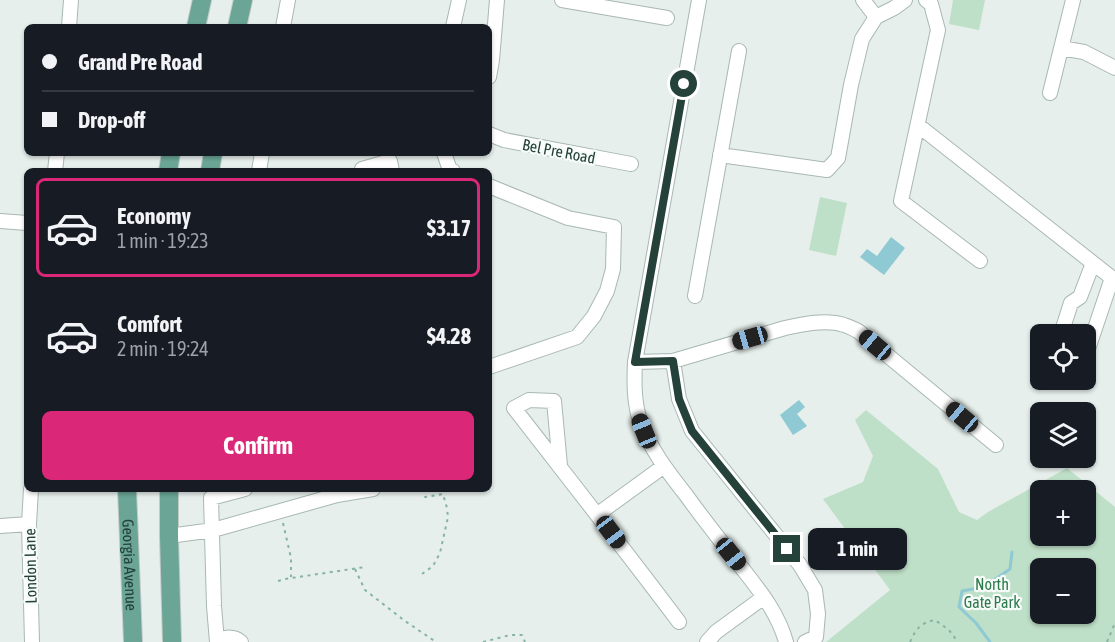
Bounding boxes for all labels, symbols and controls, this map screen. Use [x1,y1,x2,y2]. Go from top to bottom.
text: Grand Pre Road [78,49,202,75]
route start [670,70,697,97]
text: Drop-off [78,107,145,133]
street label: Bel Pre Road [521,135,597,167]
icon: car [45,201,99,255]
text: Economy [117,203,191,229]
text: $3.17 [427,215,471,241]
text: 1 min · 19:23 [117,229,209,252]
icon: car [45,309,99,363]
text: Comfort [117,311,182,337]
text: $4.28 [427,323,471,349]
car [730,324,770,352]
map controls [1030,324,1096,624]
button: locate [1030,324,1096,390]
car [855,327,895,363]
text: 2 min · 19:24 [117,337,209,360]
car [942,399,982,435]
button: layers [1030,402,1096,468]
button: Confirm [42,411,474,480]
car [629,411,659,451]
button: + [1030,480,1096,546]
car [593,512,629,552]
street label: Georgia Avenue [119,519,141,611]
street label: London Lane [20,528,40,604]
callout: 1 min [808,528,907,570]
car [713,534,749,574]
route end [773,535,800,562]
text: 1 min [837,537,878,560]
button: − [1030,558,1096,624]
park label: North Gate Park [964,575,1020,611]

